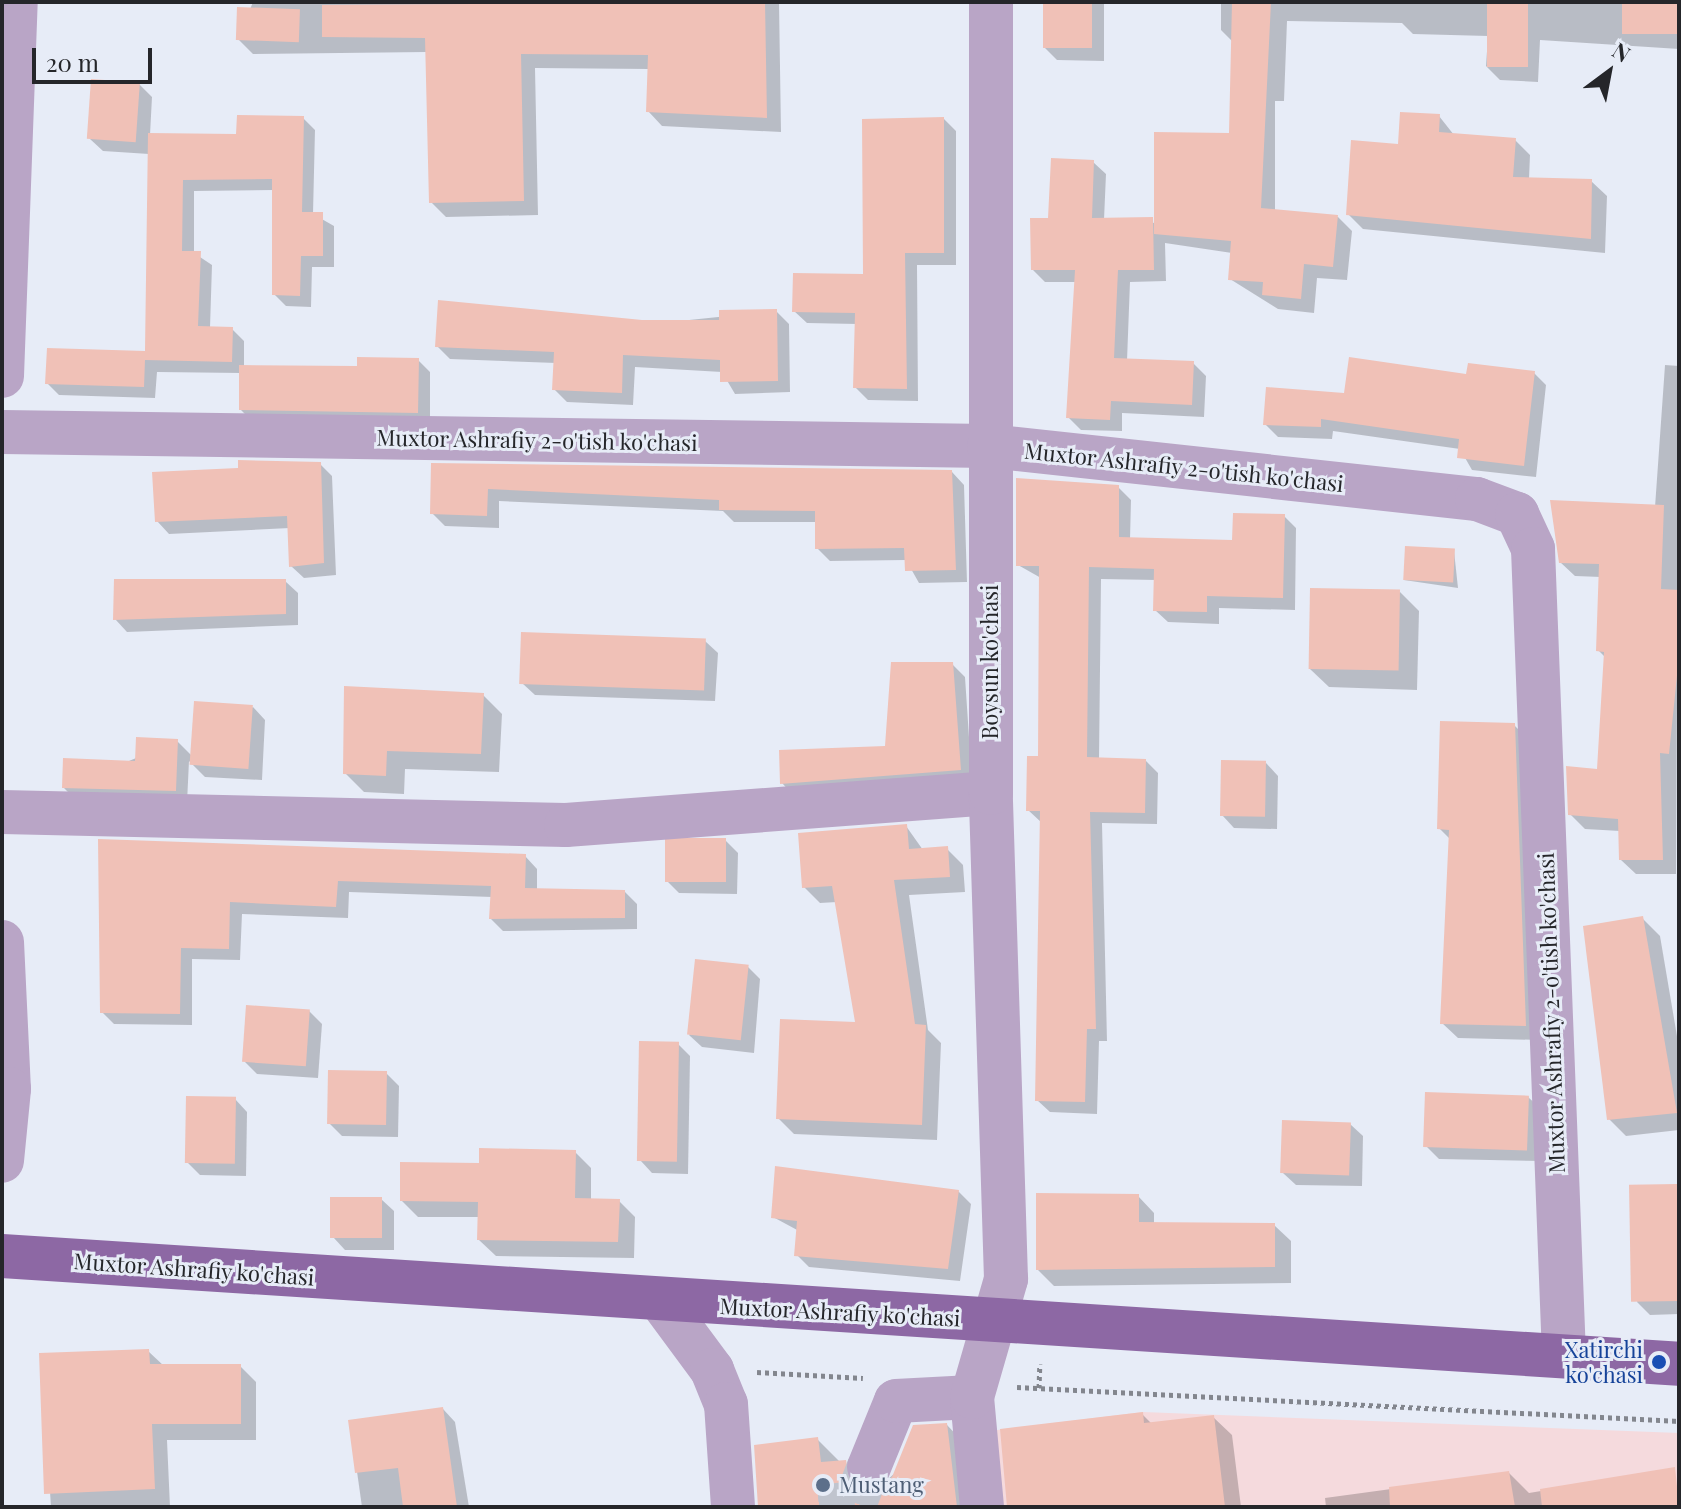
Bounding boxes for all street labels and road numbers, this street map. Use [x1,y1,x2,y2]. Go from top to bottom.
street label: Muxtor Ashrafiy 2-o'tish ko'chasi [375,424,699,456]
street label: Muxtor Ashrafiy 2-o'tish ko'chasi [1022,437,1346,497]
street label: Boysun ko'chasi [977,584,1003,740]
street label: Muxtor Ashrafiy 2-o'tish ko'chasi [1532,851,1570,1175]
street label: Muxtor Ashrafiy ko'chasi [72,1247,316,1291]
street label: Muxtor Ashrafiy ko'chasi [718,1292,962,1332]

